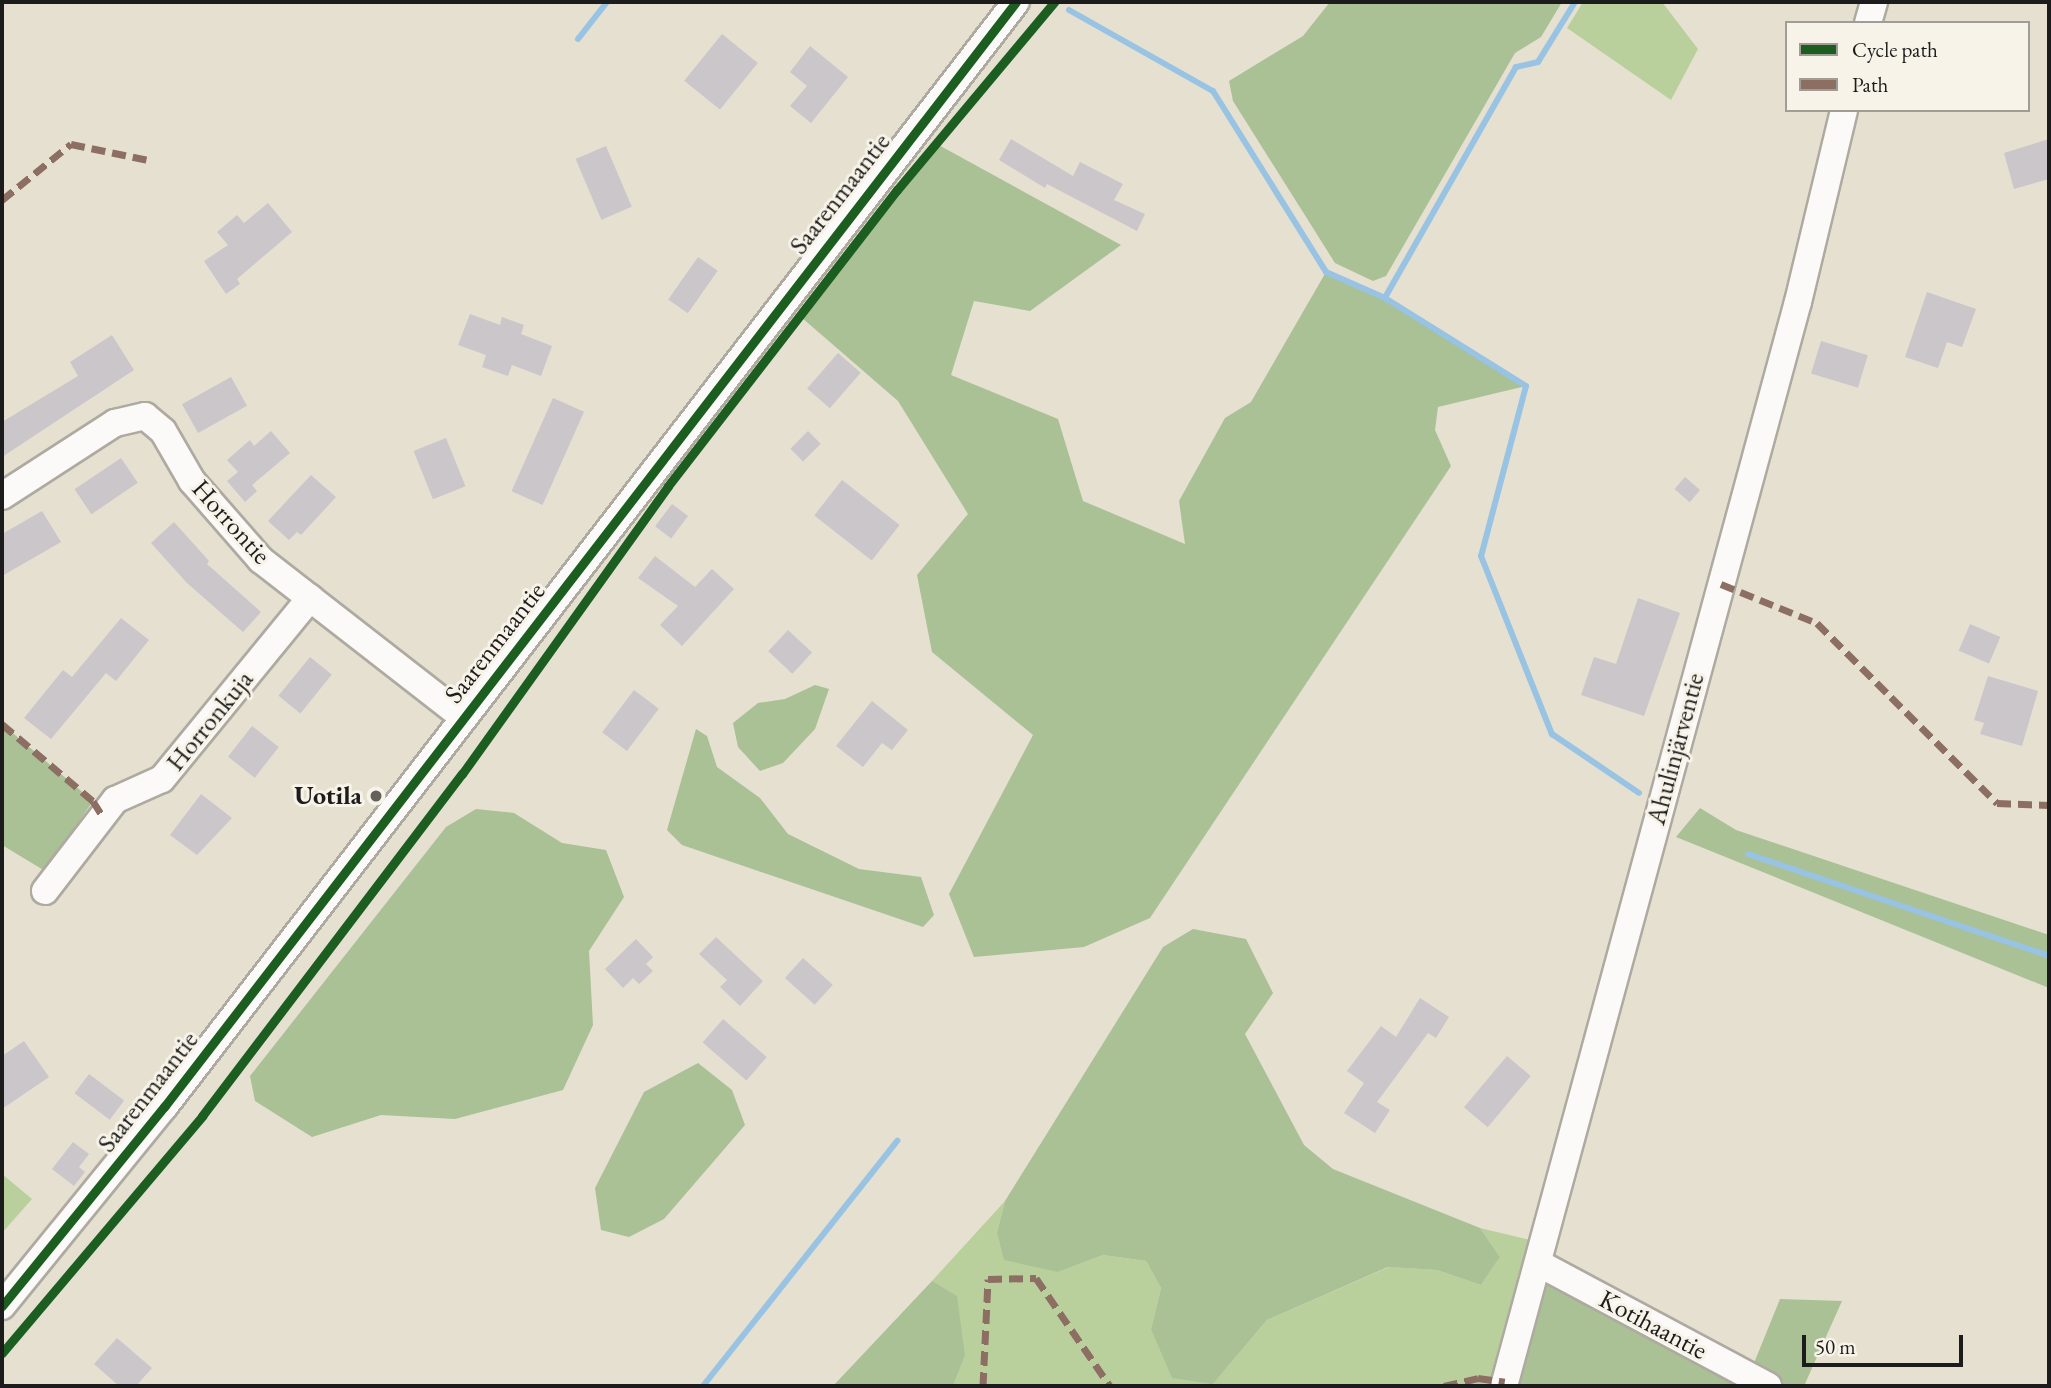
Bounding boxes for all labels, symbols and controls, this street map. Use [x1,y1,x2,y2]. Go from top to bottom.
legend [1785,21,2030,112]
text: Cycle path [1852,36,1938,63]
text: Path [1852,71,1888,98]
street label: Saarenmaantie [783,127,897,261]
street label: Horrontie [185,473,277,571]
street label: Saarenmaantie [438,576,552,710]
street label: Horronkuja [160,665,260,777]
street label: Ahulinjärventie [1641,670,1711,828]
place label: Uotila [294,780,362,812]
marker: Uotila [368,788,384,804]
street label: Saarenmaantie [91,1025,205,1159]
street label: Kotihaantie [1594,1284,1712,1366]
scale bar [1806,1322,1967,1366]
text: 50 m [1815,1333,1856,1360]

